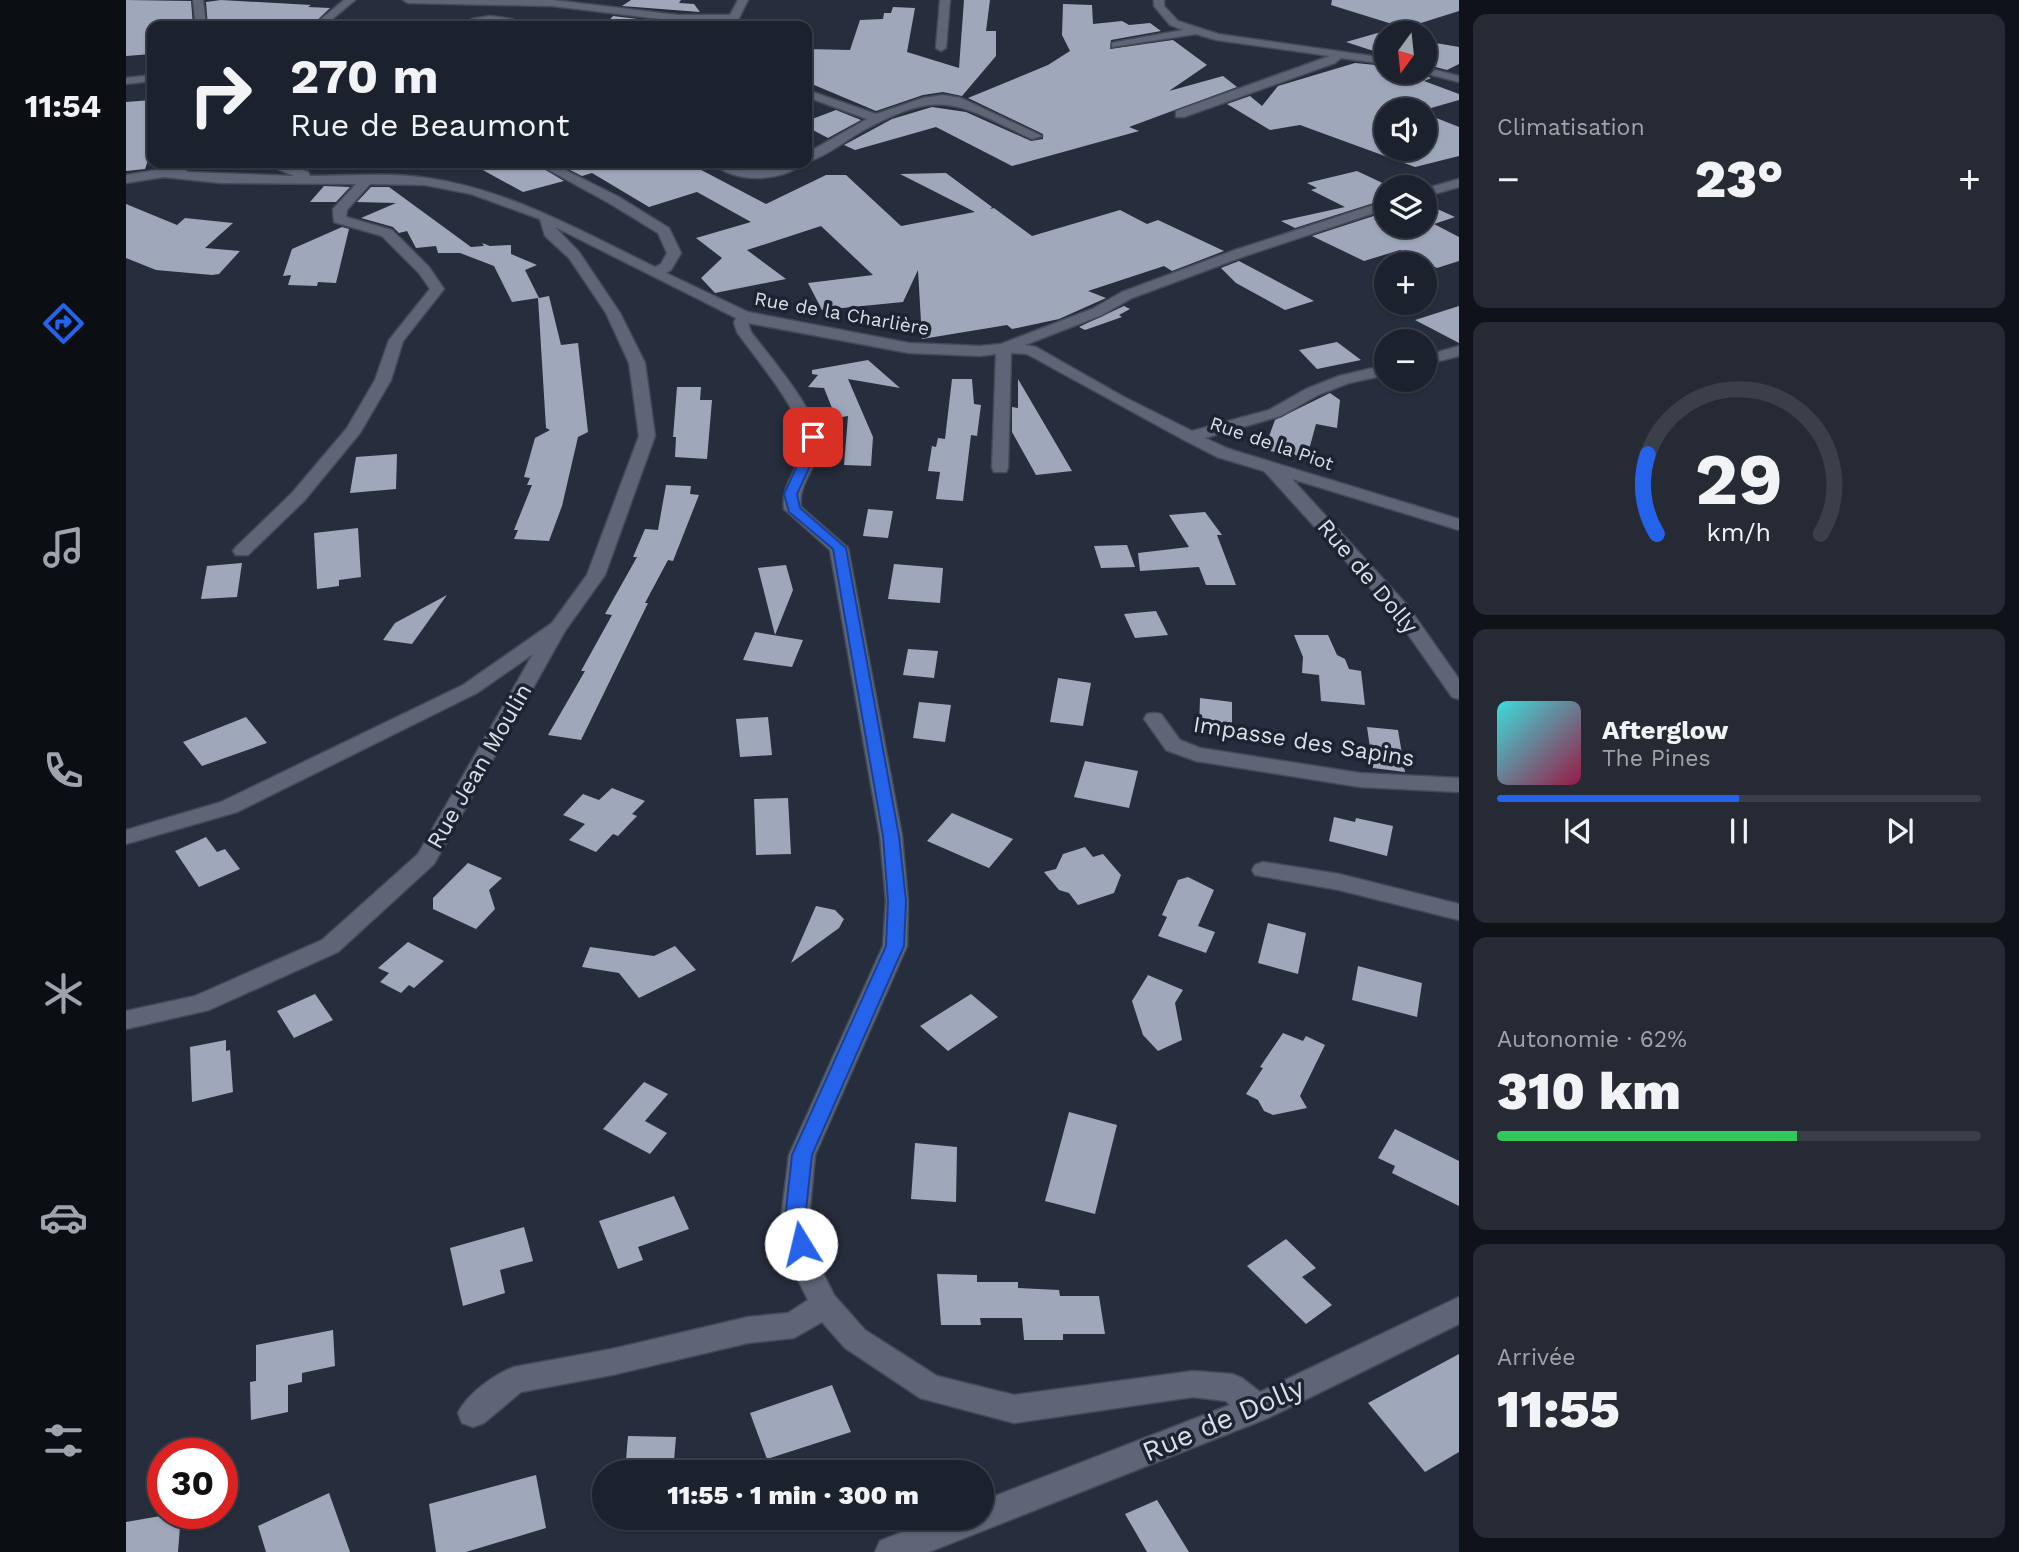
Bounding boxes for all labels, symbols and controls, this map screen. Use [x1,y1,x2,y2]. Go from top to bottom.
north arrow [1374,21,1437,84]
map controls [1374,21,1437,392]
text: 270 m [290,47,439,105]
icon: right [175,49,266,140]
text: 11:54 [25,87,101,125]
button: sound [1374,98,1437,161]
text: Rue de Beaumont [290,106,569,144]
text: Climatisation [1497,114,1645,141]
text: 23° [1695,149,1783,210]
text: − [1497,157,1520,201]
text: + [1958,157,1981,201]
button: layers [1374,175,1437,238]
button: + [1374,252,1437,315]
street label: Rue de la Charlière [753,287,931,340]
icon: directions [39,299,88,348]
button: − [1374,329,1437,392]
pin [783,407,843,467]
street label: Rue de la Piot [1207,412,1337,475]
icon: arrive [794,418,832,456]
text: 29 [1695,437,1783,523]
street label: Rue de Dolly [1312,513,1424,639]
text: km/h [1707,518,1771,547]
icon: music [39,523,88,572]
street label: Rue Jean Moulin [421,679,538,853]
street label: Impasse des Sapins [1191,711,1416,772]
text: Afterglow [1602,715,1728,745]
text: The Pines [1602,745,1711,772]
icon: phone [39,746,88,795]
icon: previous [1559,812,1597,850]
icon: pause [1720,812,1758,850]
icon: next [1881,812,1919,850]
icon: climate [39,969,88,1018]
text: Autonomie · 62% [1497,1026,1687,1053]
text: 310 km [1497,1061,1681,1122]
icon: car [39,1193,88,1242]
position arrow [764,1207,838,1281]
text: Arrivée [1497,1344,1576,1371]
street label: Rue de Dolly [1137,1370,1310,1468]
text: 11:55 [1497,1379,1620,1440]
icon: filters [39,1416,88,1465]
speed limit sign: 30 [147,1438,238,1529]
text: 11:55 · 1 min · 300 m [667,1480,919,1510]

